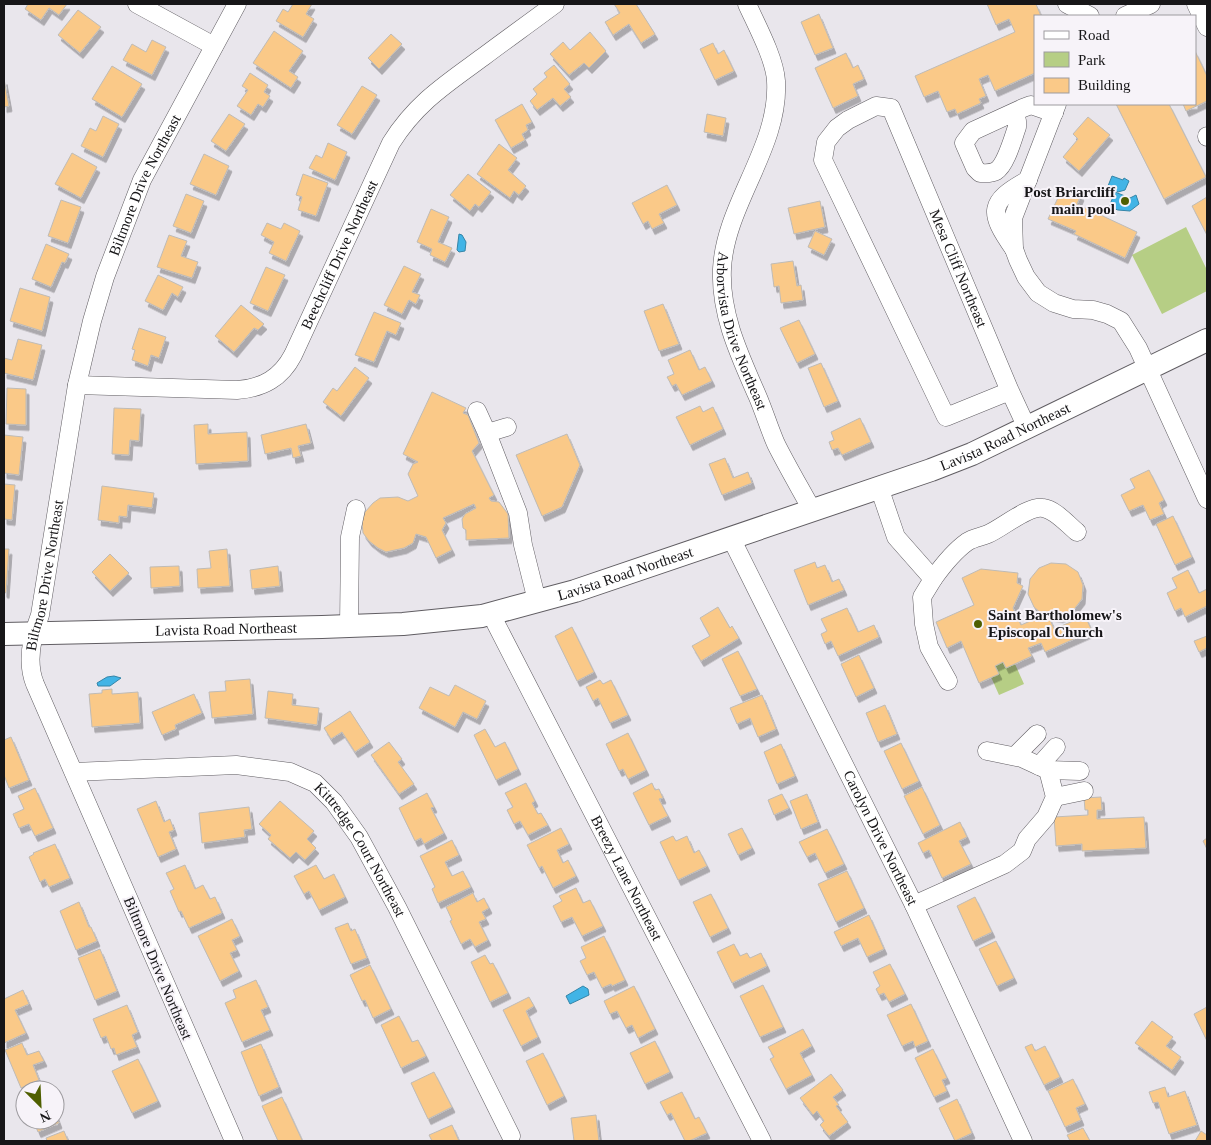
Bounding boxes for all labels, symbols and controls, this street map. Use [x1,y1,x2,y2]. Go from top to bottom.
legend [1034,15,1196,105]
text: Road [1078,27,1110,43]
text: Park [1078,52,1106,68]
text: Building [1078,77,1131,93]
street label: Biltmore Drive Northeast [106,111,184,258]
street label: Beechcliff Drive Northeast [298,177,381,332]
place label: Post Briarcliff main pool [1024,184,1116,217]
marker: Post Briarcliff main pool [1119,195,1131,207]
street label: Mesa Cliff Northeast [926,207,991,331]
street label: Arborvista Drive Northeast [714,251,770,413]
street label: Lavista Road Northeast [938,399,1073,474]
street label: Biltmore Drive Northeast [23,498,67,652]
street label: Lavista Road Northeast [556,543,696,603]
place label: Saint Bartholomew's Episcopal Church [988,607,1122,640]
marker: Saint Bartholomew's Episcopal Church [972,618,984,630]
street label: Lavista Road Northeast [155,620,298,639]
street label: Carolyn Drive Northeast [840,768,921,909]
street label: Kittredge Court Northeast [311,779,409,920]
street label: Breezy Lane Northeast [588,813,666,944]
street label: Biltmore Drive Northeast [121,894,196,1042]
north arrow [15,1080,65,1130]
text: N [37,1108,53,1125]

